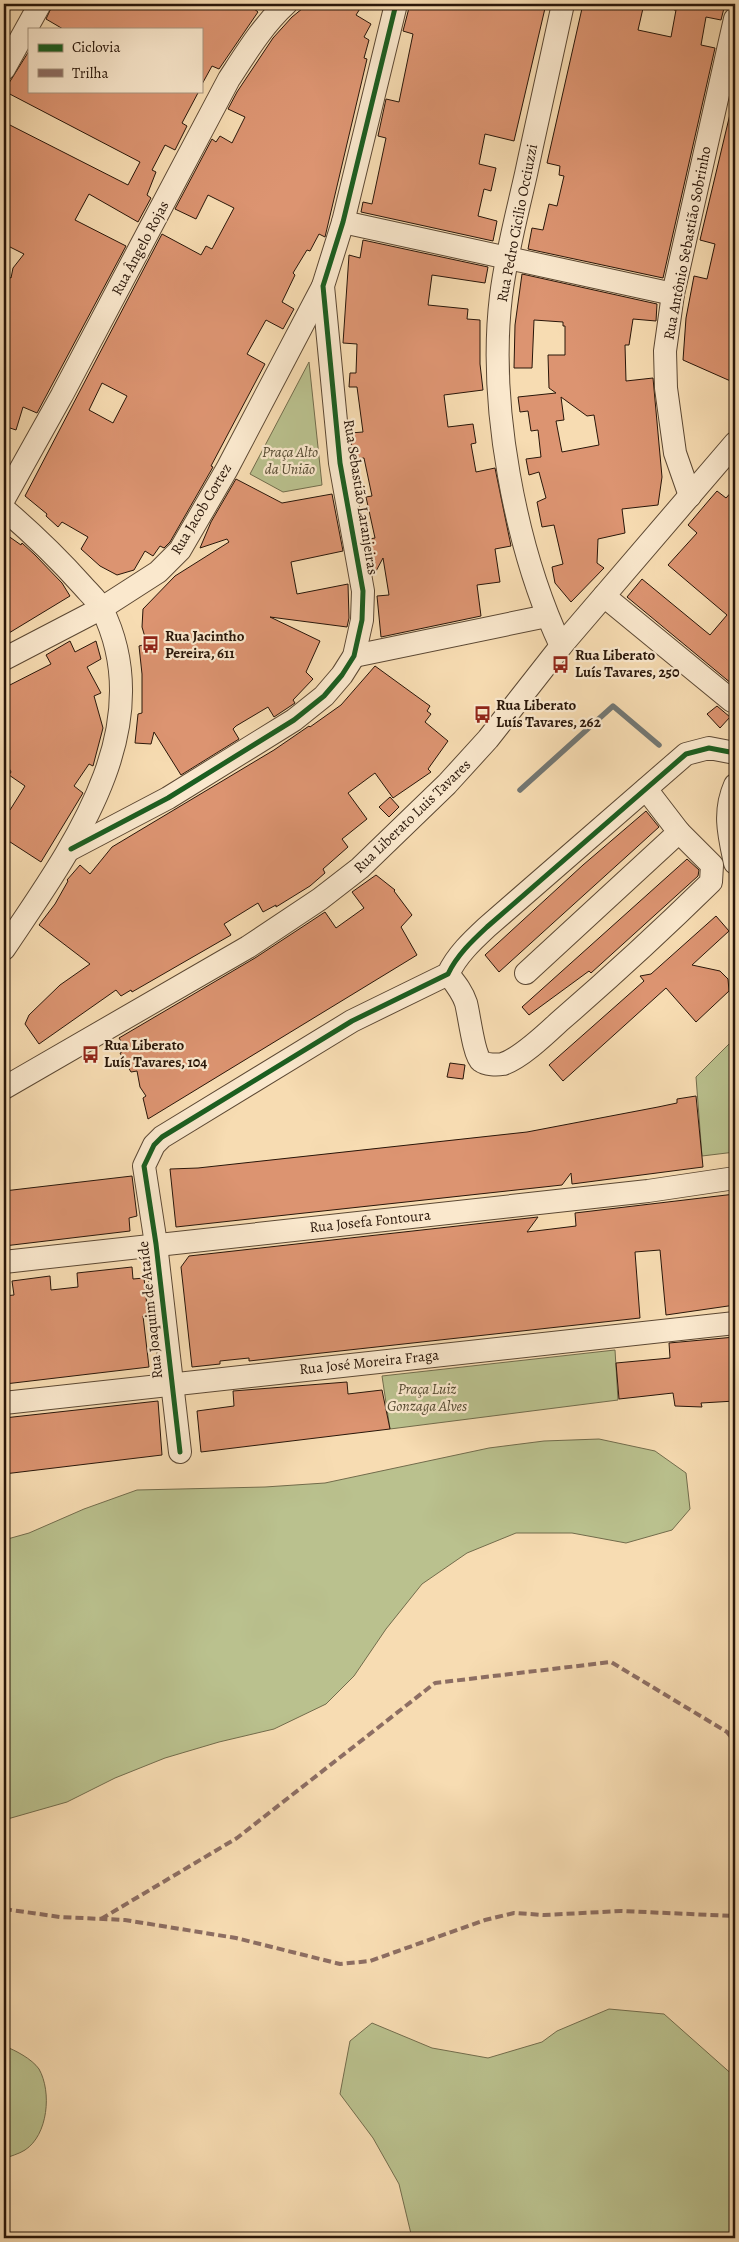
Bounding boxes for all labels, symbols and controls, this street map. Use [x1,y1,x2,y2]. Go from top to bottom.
legend [28,28,202,92]
text: Ciclovia [72,37,120,57]
text: Trilha [72,63,108,83]
street label: Rua Pedro Cicilio Occiuzzi [492,142,542,304]
street label: Rua Antônio Sebastião Sobrinho [658,144,716,342]
street label: Rua Ângelo Rojas [107,197,173,299]
street label: Rua Sebastião Laranjeiras [339,418,383,576]
park label: Praça Alto da União [262,442,318,479]
street label: Rua Jacob Cortez [166,459,236,558]
place label: Rua Jacintho Pereira, 611 [165,626,245,663]
bus stop icon: Rua Jacintho Pereira, 611 [141,635,161,655]
place label: Rua Liberato Luís Tavares, 250 [575,645,680,682]
bus stop icon: Rua Liberato Luís Tavares, 250 [551,654,571,674]
place label: Rua Liberato Luís Tavares, 262 [496,695,602,732]
bus stop icon: Rua Liberato Luís Tavares, 262 [472,704,492,724]
street label: Rua Liberato Luis Tavares [349,755,475,877]
place label: Rua Liberato Luís Tavares, 104 [104,1035,207,1072]
bus stop icon: Rua Liberato Luís Tavares, 104 [80,1044,100,1064]
street label: Rua Josefa Fontoura [308,1205,432,1237]
street label: Rua Joaquim de Ataíde [133,1240,167,1380]
street label: Rua José Moreira Fraga [298,1345,440,1379]
park label: Praça Luiz Gonzaga Alves [387,1379,467,1416]

